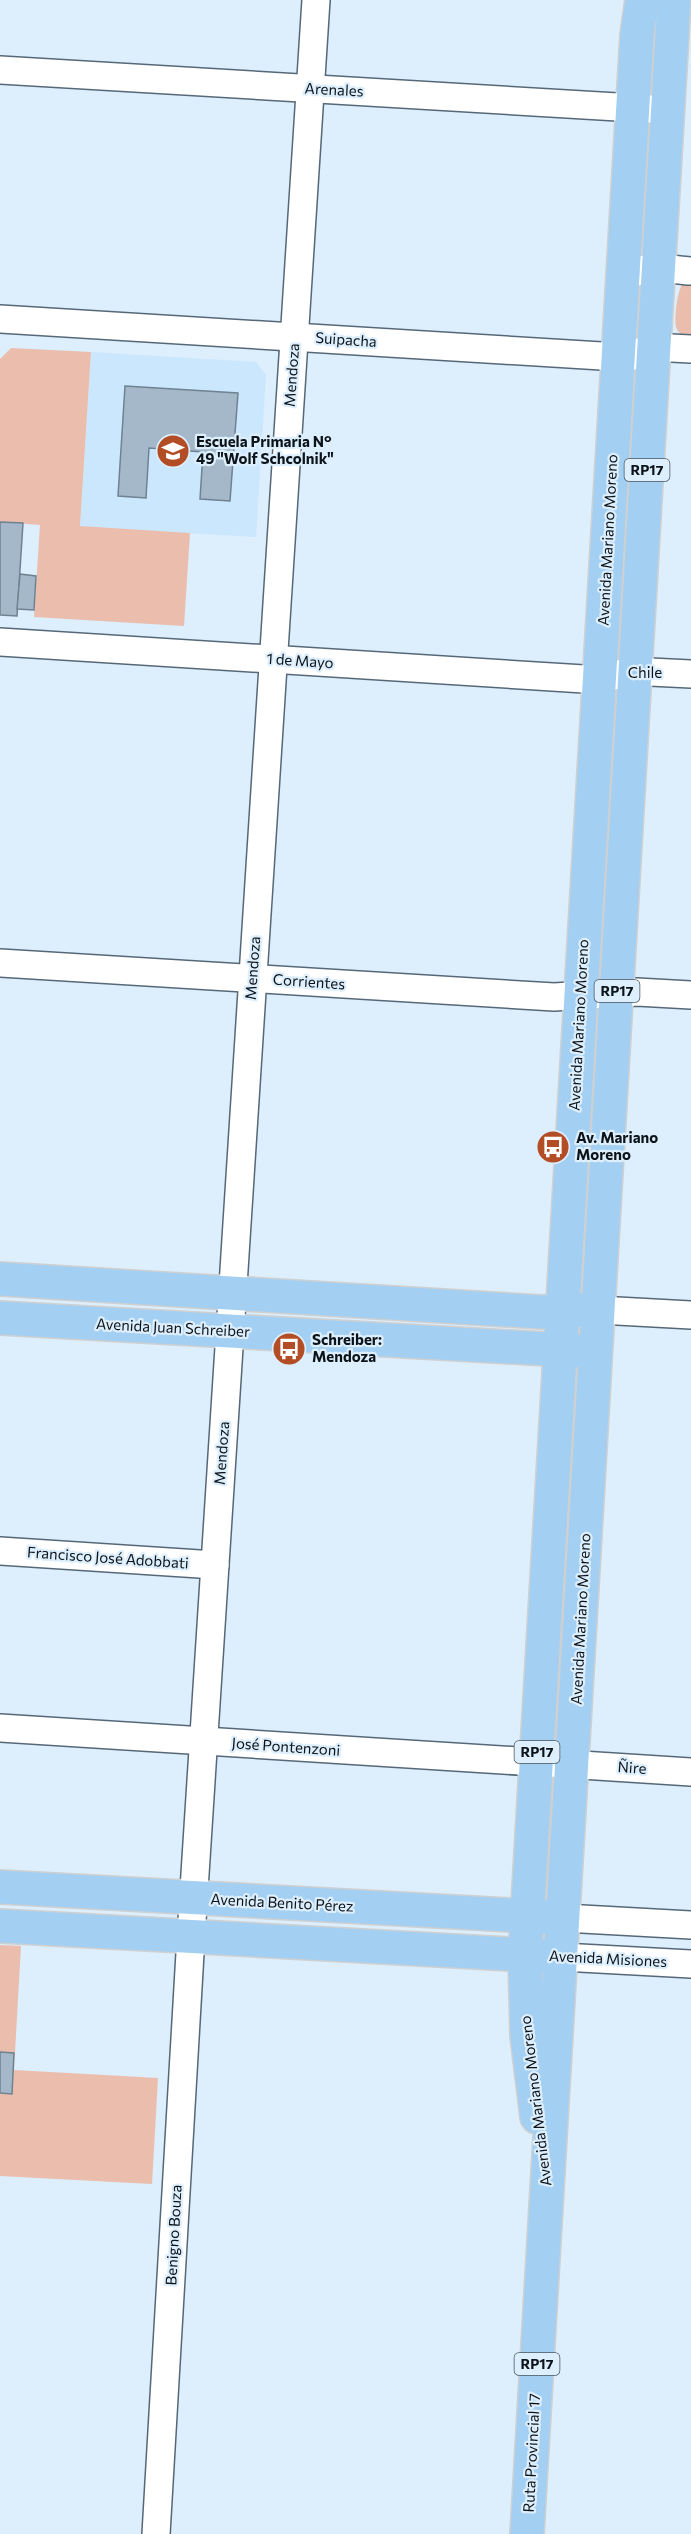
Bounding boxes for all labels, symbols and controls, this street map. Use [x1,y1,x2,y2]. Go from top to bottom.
street label: Arenales [304,78,364,100]
street label: Suipacha [315,328,377,350]
street label: Mendoza [280,343,302,407]
place label: Escuela Primaria N° 49 "Wolf Schcolnik" [196,432,334,467]
school or university icon: Escuela Primaria N° 49 "Wolf Schcolnik" [155,433,191,469]
street label: Avenida Mariano Moreno [594,454,620,626]
road number: RP17 [624,459,670,481]
street label: 1 de Mayo [266,649,334,671]
street label: Chile [628,663,662,681]
street label: Mendoza [241,936,263,1000]
street label: Avenida Mariano Moreno [565,939,591,1111]
street label: Corrientes [272,970,346,993]
road number: RP17 [594,980,640,1002]
place label: Av. Mariano Moreno [576,1128,658,1163]
bus stop icon: Av. Mariano Moreno [535,1129,571,1165]
street label: Avenida Juan Schreiber [96,1314,250,1340]
place label: Schreiber: Mendoza [312,1330,382,1365]
bus stop icon: Schreiber: Mendoza [271,1331,307,1367]
street label: Mendoza [210,1421,232,1485]
street label: Avenida Mariano Moreno [567,1533,593,1705]
street label: Francisco José Adobbati [27,1542,190,1572]
street label: José Pontenzoni [231,1733,341,1759]
road number: RP17 [514,1741,560,1763]
street label: Ñire [617,1757,647,1777]
street label: Avenida Benito Pérez [210,1889,354,1915]
street label: Avenida Misiones [549,1946,668,1970]
street label: Avenida Mariano Moreno [516,2015,554,2187]
street label: Benigno Bouza [161,2184,185,2286]
road number: RP17 [514,2353,560,2375]
street label: Ruta Provincial 17 [519,2393,543,2513]

